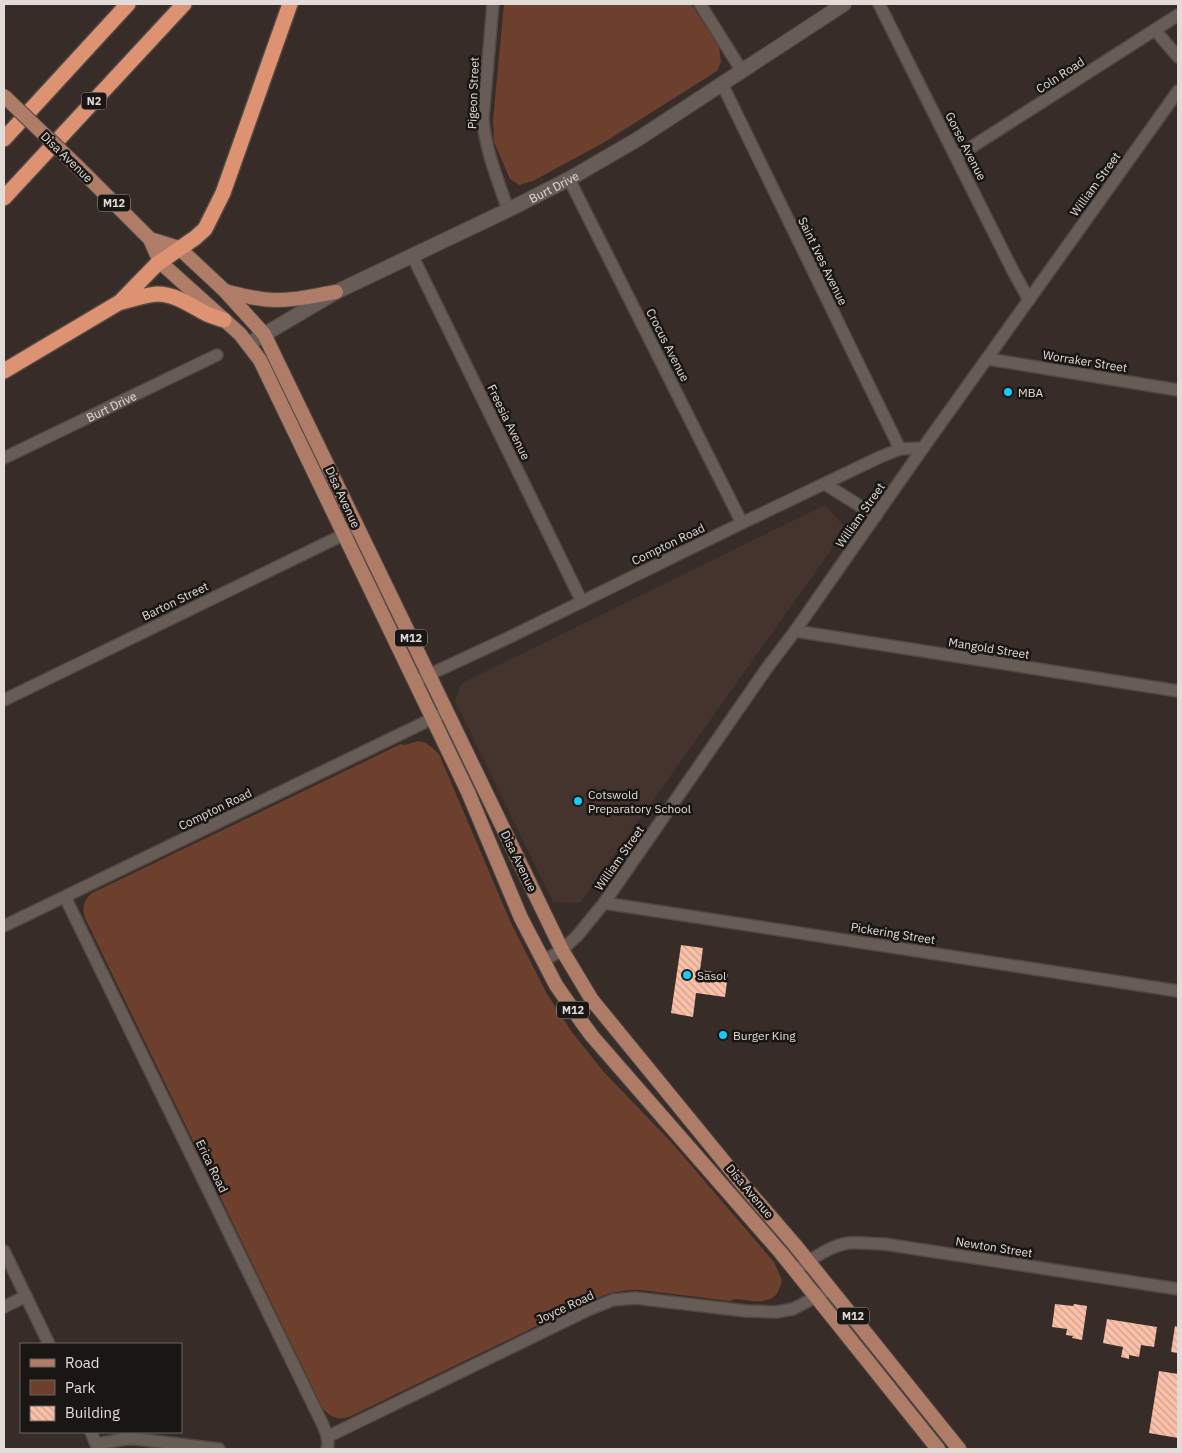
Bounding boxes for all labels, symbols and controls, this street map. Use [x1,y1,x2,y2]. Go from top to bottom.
street label: Coln Road [1033,54,1087,96]
street label: Pigeon Street [464,57,482,129]
road number: N2 [82,92,106,110]
street label: Gorse Avenue [942,109,990,183]
street label: Disa Avenue [38,129,96,186]
street label: William Street [1067,149,1123,219]
street label: Burt Drive [526,167,582,206]
road number: M12 [98,194,130,212]
street label: Saint Ives Avenue [795,214,851,308]
street label: Crocus Avenue [643,306,693,384]
street label: Worraker Street [1042,347,1128,375]
street label: Freesia Avenue [484,382,534,463]
place label: MBA [1018,385,1043,400]
marker: MBA [1002,386,1014,398]
street label: Burt Drive [84,387,139,425]
street label: Disa Avenue [322,464,364,531]
street label: William Street [832,480,888,550]
street label: Compton Road [629,520,707,568]
street label: Barton Street [139,578,211,624]
road number: M12 [395,630,427,646]
street label: Mangold Street [947,634,1031,662]
street label: Compton Road [176,785,254,833]
place label: Cotswold Preparatory School [588,787,691,816]
marker: Cotswold Preparatory School [572,795,584,807]
street label: William Street [591,823,647,893]
street label: Disa Avenue [498,828,540,894]
street label: Pickering Street [850,919,936,947]
place label: Sasol [697,968,726,983]
marker: Sasol [681,969,693,981]
road number: M12 [557,1002,589,1018]
place label: Burger King [733,1028,796,1043]
marker: Burger King [717,1029,729,1041]
street label: Erica Road [193,1137,231,1195]
street label: Disa Avenue [723,1161,777,1221]
street label: Newton Street [954,1234,1034,1260]
street label: Joyce Road [534,1287,596,1327]
road number: M12 [837,1308,869,1324]
legend [20,1343,182,1433]
text: Road [65,1353,100,1372]
text: Park [65,1378,95,1397]
text: Building [65,1403,120,1422]

